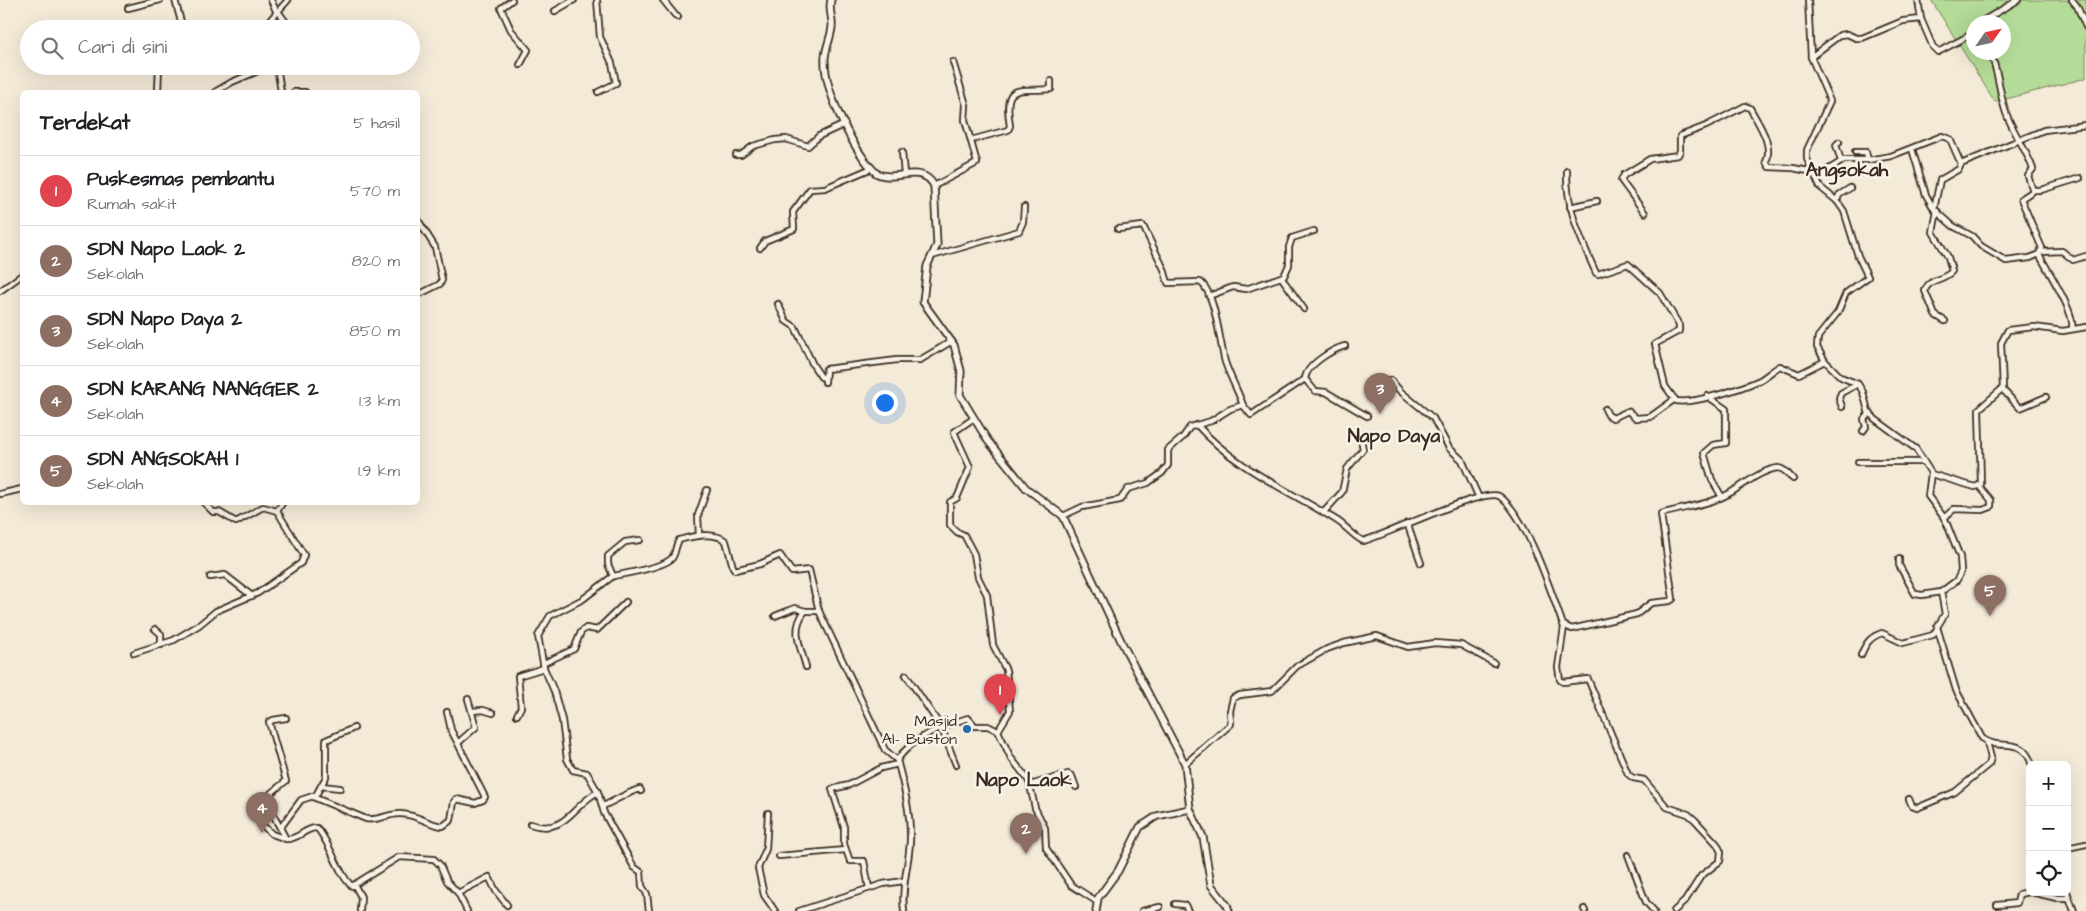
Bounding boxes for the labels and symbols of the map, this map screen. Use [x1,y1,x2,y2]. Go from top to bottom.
north arrow [1966,15,2011,60]
district label: Angsokah [1806,157,1889,185]
pin: 3 [1364,373,1396,414]
your location [872,390,898,416]
district label: Napo Daya [1348,423,1441,451]
pin: 5 [1974,575,2006,616]
pin: 1 [984,674,1016,715]
place label: Masjid Al- Buston [882,710,957,750]
marker: Masjid Al- Buston [961,723,973,735]
district label: Napo Laok [976,767,1072,794]
pin: 4 [246,792,278,833]
pin: 2 [1010,813,1042,854]

